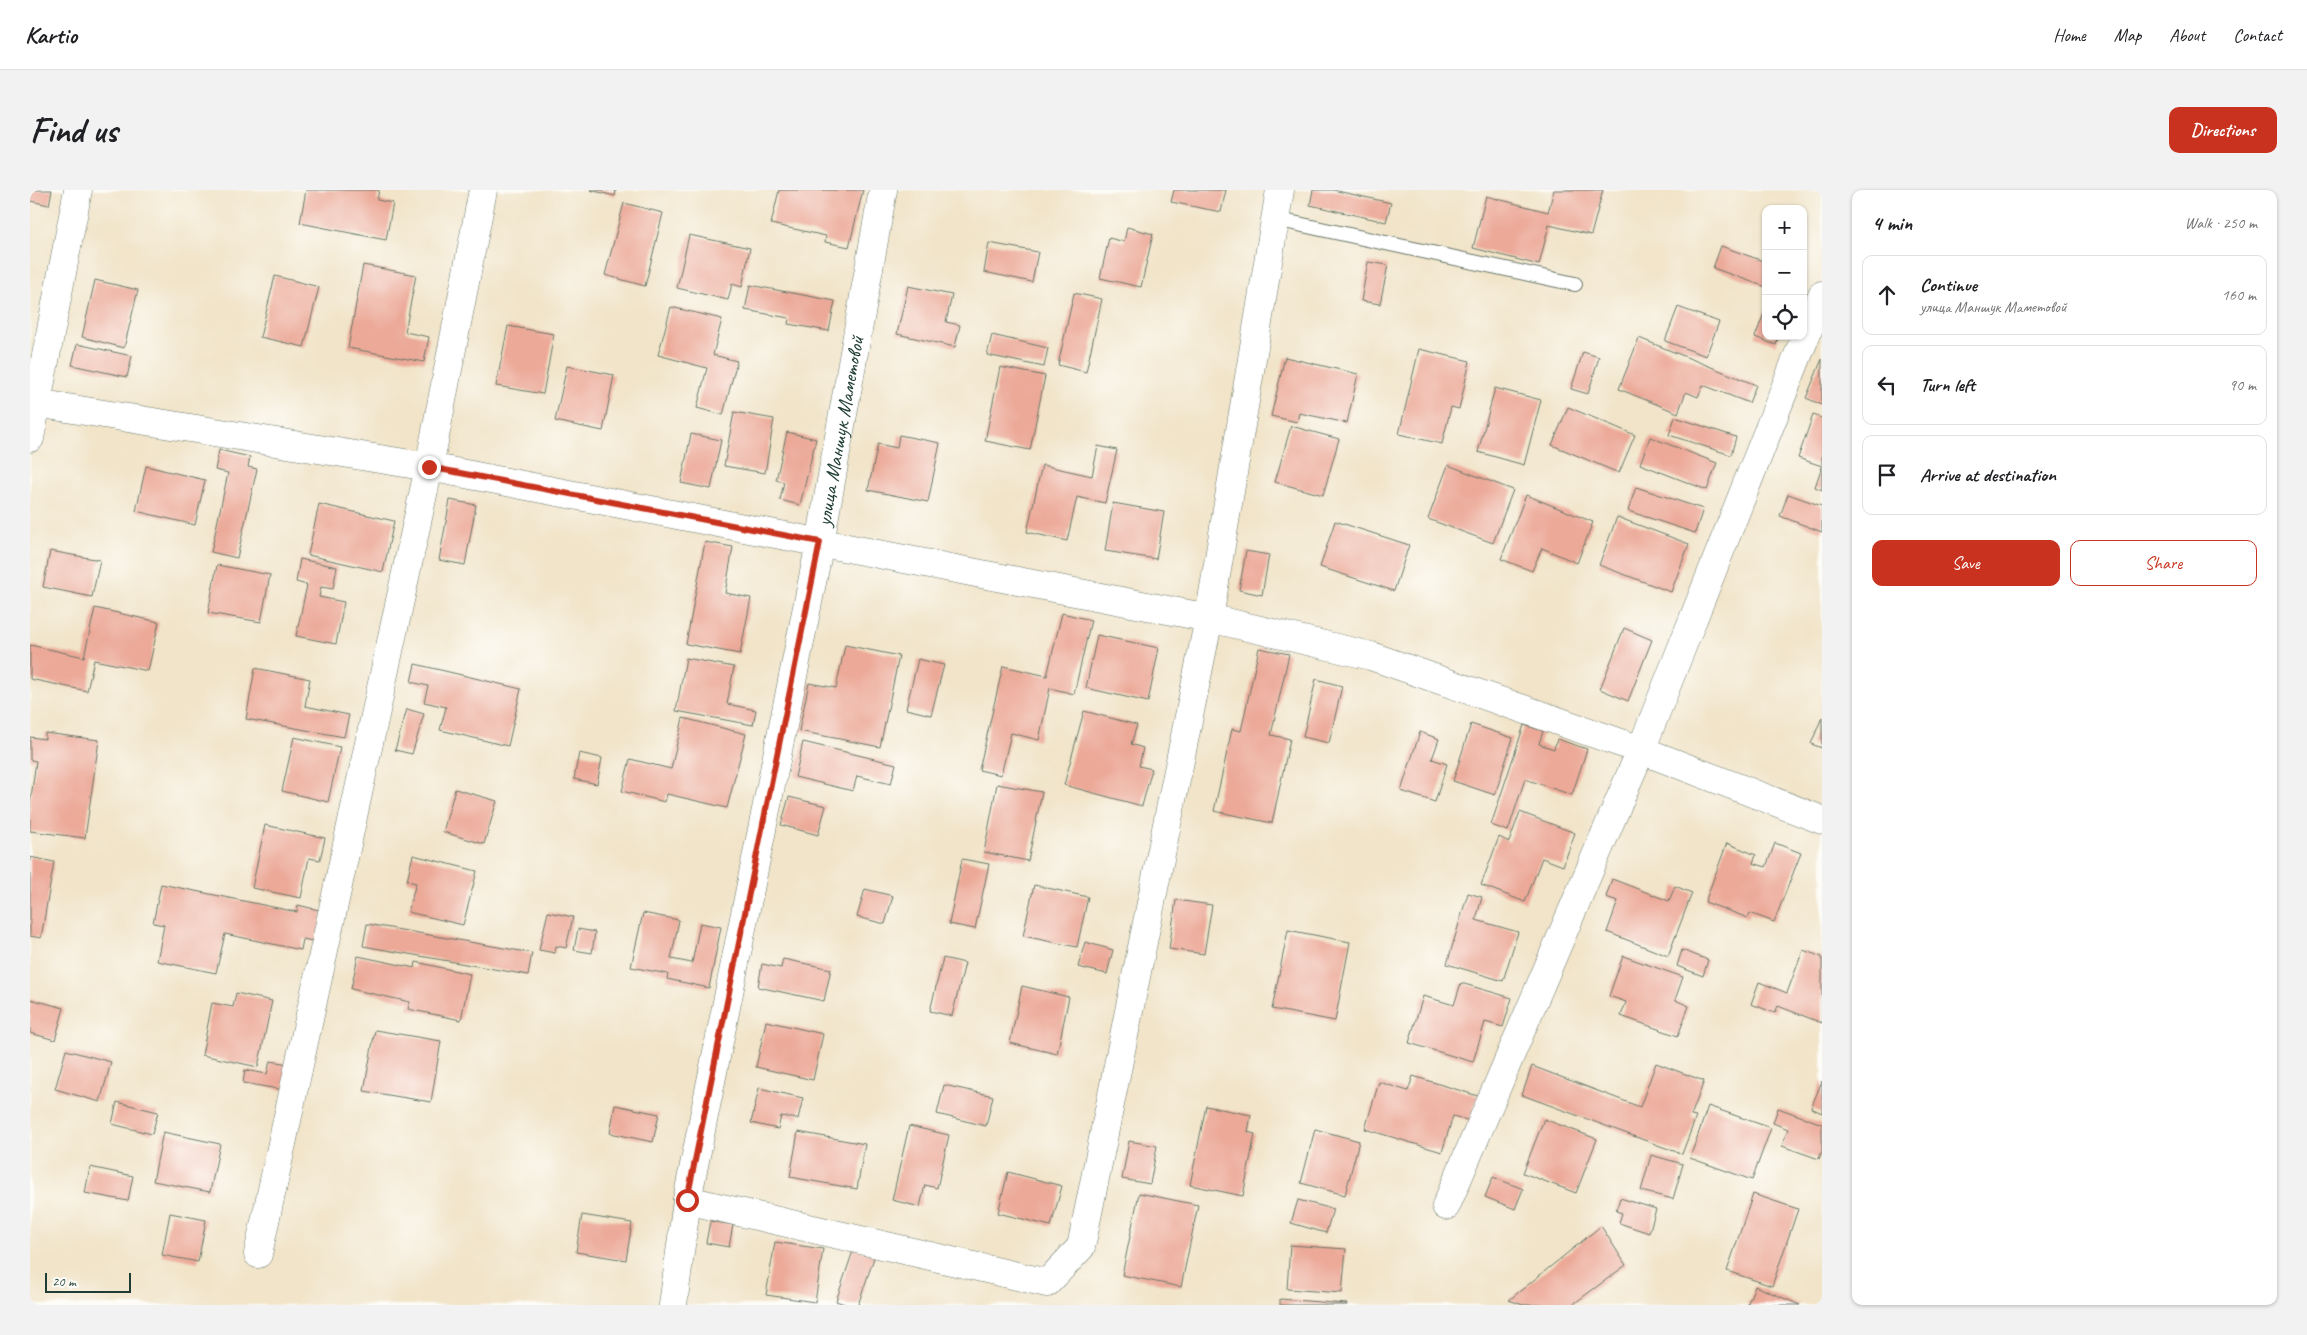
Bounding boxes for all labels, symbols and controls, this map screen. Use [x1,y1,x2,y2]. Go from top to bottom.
text: Kartio [25,20,77,50]
text: Home [2053,24,2086,46]
text: Map [2114,24,2141,46]
text: About [2169,24,2205,46]
text: Contact [2233,24,2282,46]
button: Directions [2169,107,2277,153]
text: Find us [30,108,117,153]
map controls [1762,205,1807,340]
button: + [1762,205,1807,250]
text: 4 min [1872,210,1912,236]
text: Walk · 250 m [2185,213,2257,233]
button: − [1762,250,1807,295]
text: Continue [1920,273,1977,297]
icon: ahead [1873,281,1901,309]
text: 160 m [2222,285,2256,305]
button: locate [1762,295,1807,340]
text: улица Маншук Маметовой [1920,297,2067,317]
street label: улица Маншук Маметовой [810,333,870,530]
icon: left [1873,371,1901,399]
text: Turn left [1920,373,1975,397]
text: 90 m [2229,375,2256,395]
route end [418,456,441,479]
icon: arrive [1873,461,1901,489]
text: Arrive at destination [1920,463,2056,487]
button: Save [1872,540,2060,586]
button: Share [2070,540,2257,586]
route start [676,1189,699,1212]
scale bar [45,1270,131,1293]
text: 20 m [52,1273,76,1290]

